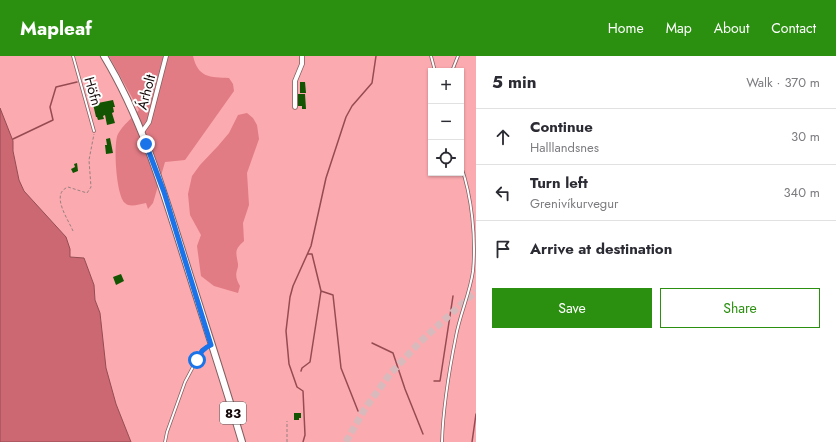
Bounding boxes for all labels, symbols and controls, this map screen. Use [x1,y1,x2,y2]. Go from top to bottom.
text: Mapleaf [20,15,92,42]
text: Home [608,18,644,38]
text: Map [666,18,692,38]
text: About [714,18,749,38]
text: Contact [771,18,816,38]
map controls [428,68,464,176]
button: + [428,68,464,104]
text: 5 min [492,70,536,94]
street label: Árholt [132,72,160,112]
text: Walk · 370 m [746,73,820,92]
street label: Höfn [79,74,107,108]
button: − [428,104,464,140]
text: Continue [530,116,593,138]
icon: ahead [492,126,514,148]
text: 30 m [791,127,820,146]
route end [137,135,155,153]
text: Halllandsnes [530,138,599,157]
button: locate [428,140,464,176]
text: Turn left [530,172,588,194]
icon: left [492,182,514,204]
text: 340 m [783,183,820,202]
text: Grenivíkurvegur [530,194,619,213]
icon: arrive [492,238,514,260]
text: Arrive at destination [530,238,672,260]
button: Save [492,288,652,328]
button: Share [660,288,820,328]
route start [188,351,206,369]
road number: 83 [220,402,246,424]

